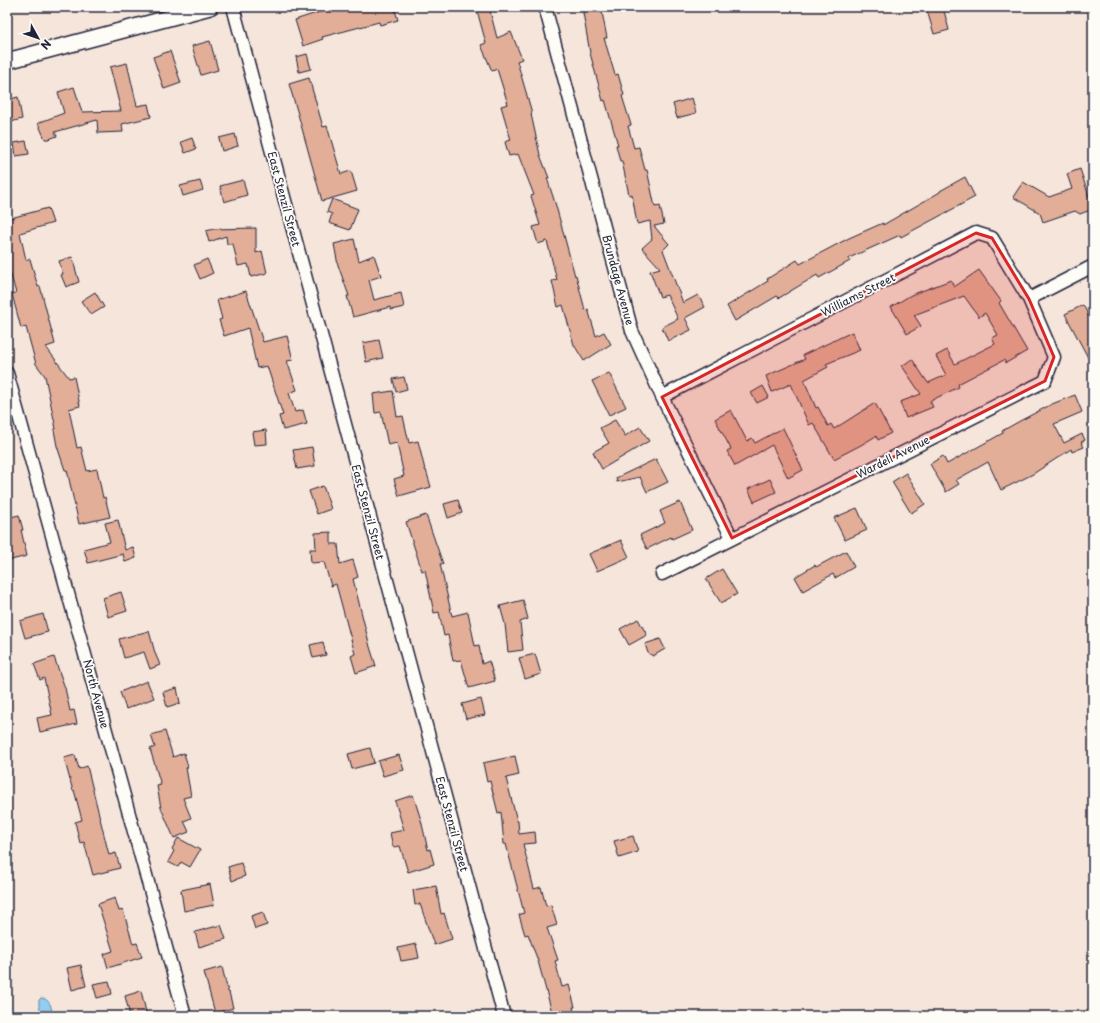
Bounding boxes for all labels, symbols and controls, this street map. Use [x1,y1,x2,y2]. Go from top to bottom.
north arrow [18,18,58,58]
text: N [37,36,55,54]
street label: East Stenzil Street [264,149,305,249]
street label: Brundage Avenue [598,233,639,327]
street label: Williams Street [817,268,899,321]
street label: Wardell Avenue [853,431,932,482]
street label: East Stenzil Street [348,462,389,562]
street label: North Avenue [79,657,114,730]
street label: East Stenzil Street [432,774,473,874]

